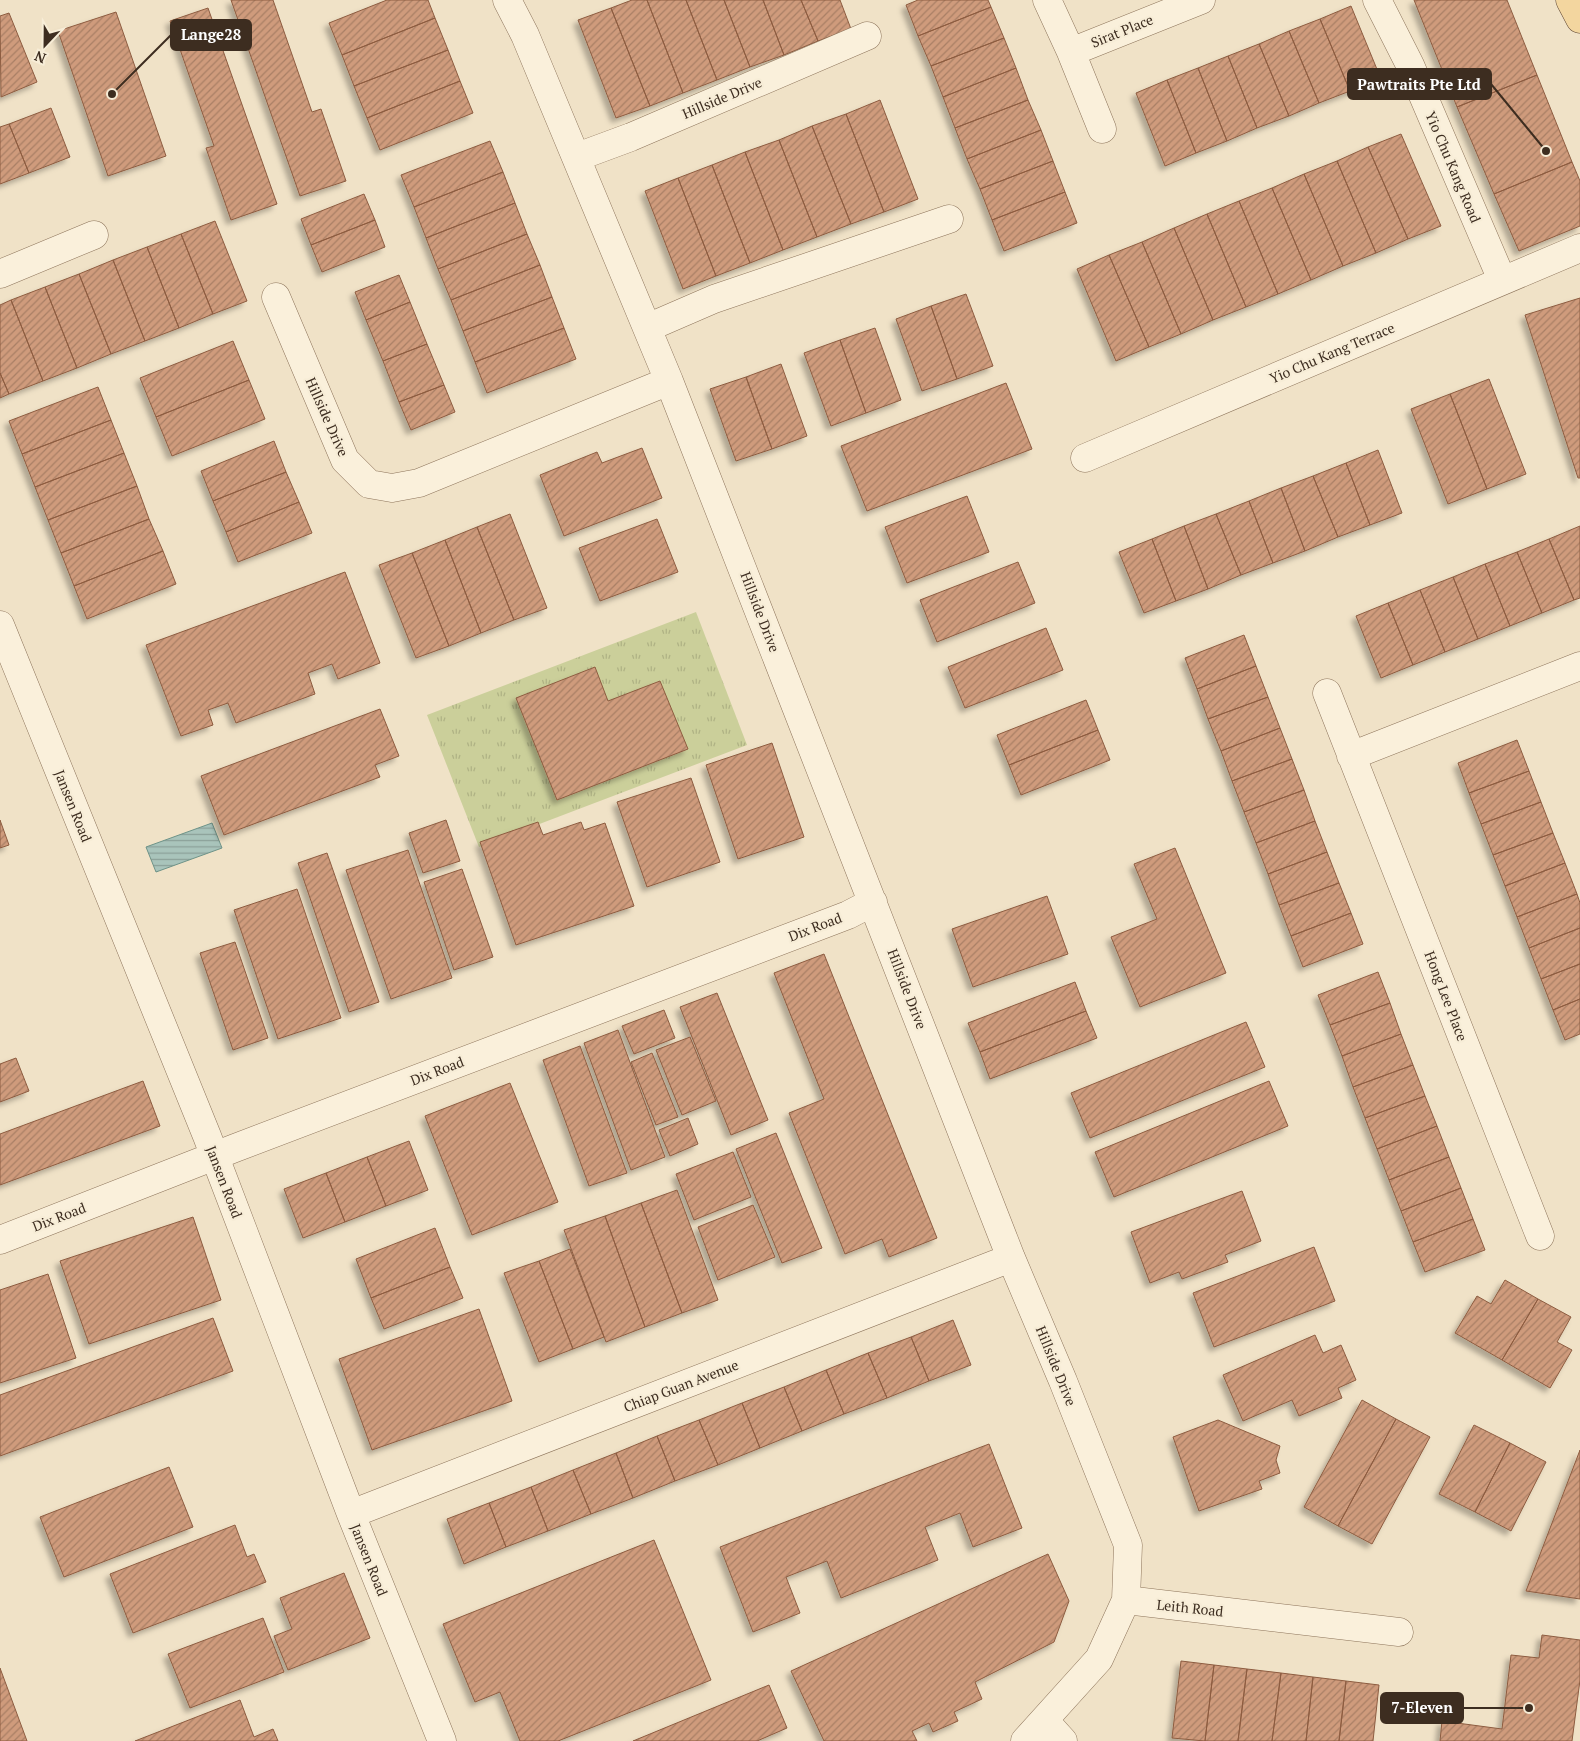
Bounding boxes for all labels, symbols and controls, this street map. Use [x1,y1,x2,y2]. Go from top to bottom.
street label: Sirat Place [1088,9,1156,52]
north arrow [20,20,70,70]
callout: Lange28 [171,20,251,50]
text: Lange28 [181,24,241,44]
text: N [31,47,48,68]
callout: Pawtraits Pte Ltd [1348,69,1491,99]
street label: Hillside Drive [679,72,765,123]
text: Pawtraits Pte Ltd [1357,74,1481,94]
street label: Yio Chu Kang Road [1421,108,1486,226]
street label: Yio Chu Kang Terrace [1266,318,1397,388]
street label: Hillside Drive [302,374,353,459]
street label: Hillside Drive [736,569,785,655]
street label: Jansen Road [50,767,97,845]
street label: Dix Road [785,908,845,945]
street label: Hillside Drive [883,946,932,1032]
street label: Hong Lee Place [1421,948,1472,1044]
street label: Dix Road [407,1052,467,1089]
street label: Jansen Road [202,1143,247,1221]
street label: Dix Road [29,1198,89,1235]
street label: Hillside Drive [1032,1323,1081,1409]
street label: Chiap Guan Avenue [621,1355,741,1416]
street label: Jansen Road [346,1521,393,1599]
street label: Leith Road [1156,1595,1225,1620]
callout: 7-Eleven [1381,1693,1463,1723]
text: 7-Eleven [1391,1697,1453,1717]

